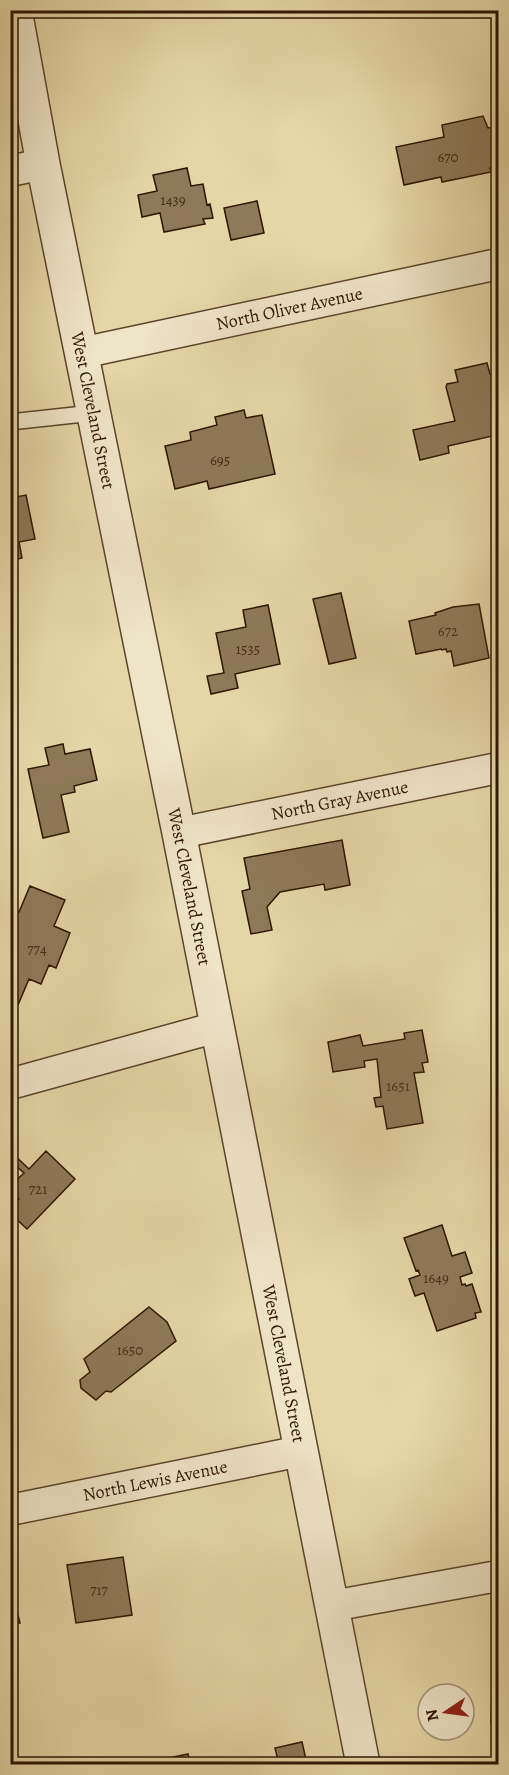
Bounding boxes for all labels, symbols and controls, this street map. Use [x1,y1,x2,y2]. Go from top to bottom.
house number: 670 [437,147,459,167]
house number: 1439 [161,190,186,210]
street label: North Oliver Avenue [214,281,365,336]
street label: West Cleveland Street [65,329,121,491]
house number: 695 [210,450,230,470]
house number: 672 [438,621,458,641]
house number: 1535 [236,639,260,659]
street label: North Gray Avenue [269,775,410,826]
street label: West Cleveland Street [162,805,217,968]
house number: 774 [27,939,47,959]
house number: 1651 [386,1076,410,1096]
house number: 721 [29,1179,47,1199]
house number: 1649 [423,1268,449,1288]
street label: West Cleveland Street [256,1282,311,1444]
house number: 1650 [117,1340,143,1360]
street label: North Lewis Avenue [81,1454,230,1507]
house number: 717 [90,1580,109,1600]
north arrow [416,1682,476,1742]
text: N [420,1707,444,1723]

